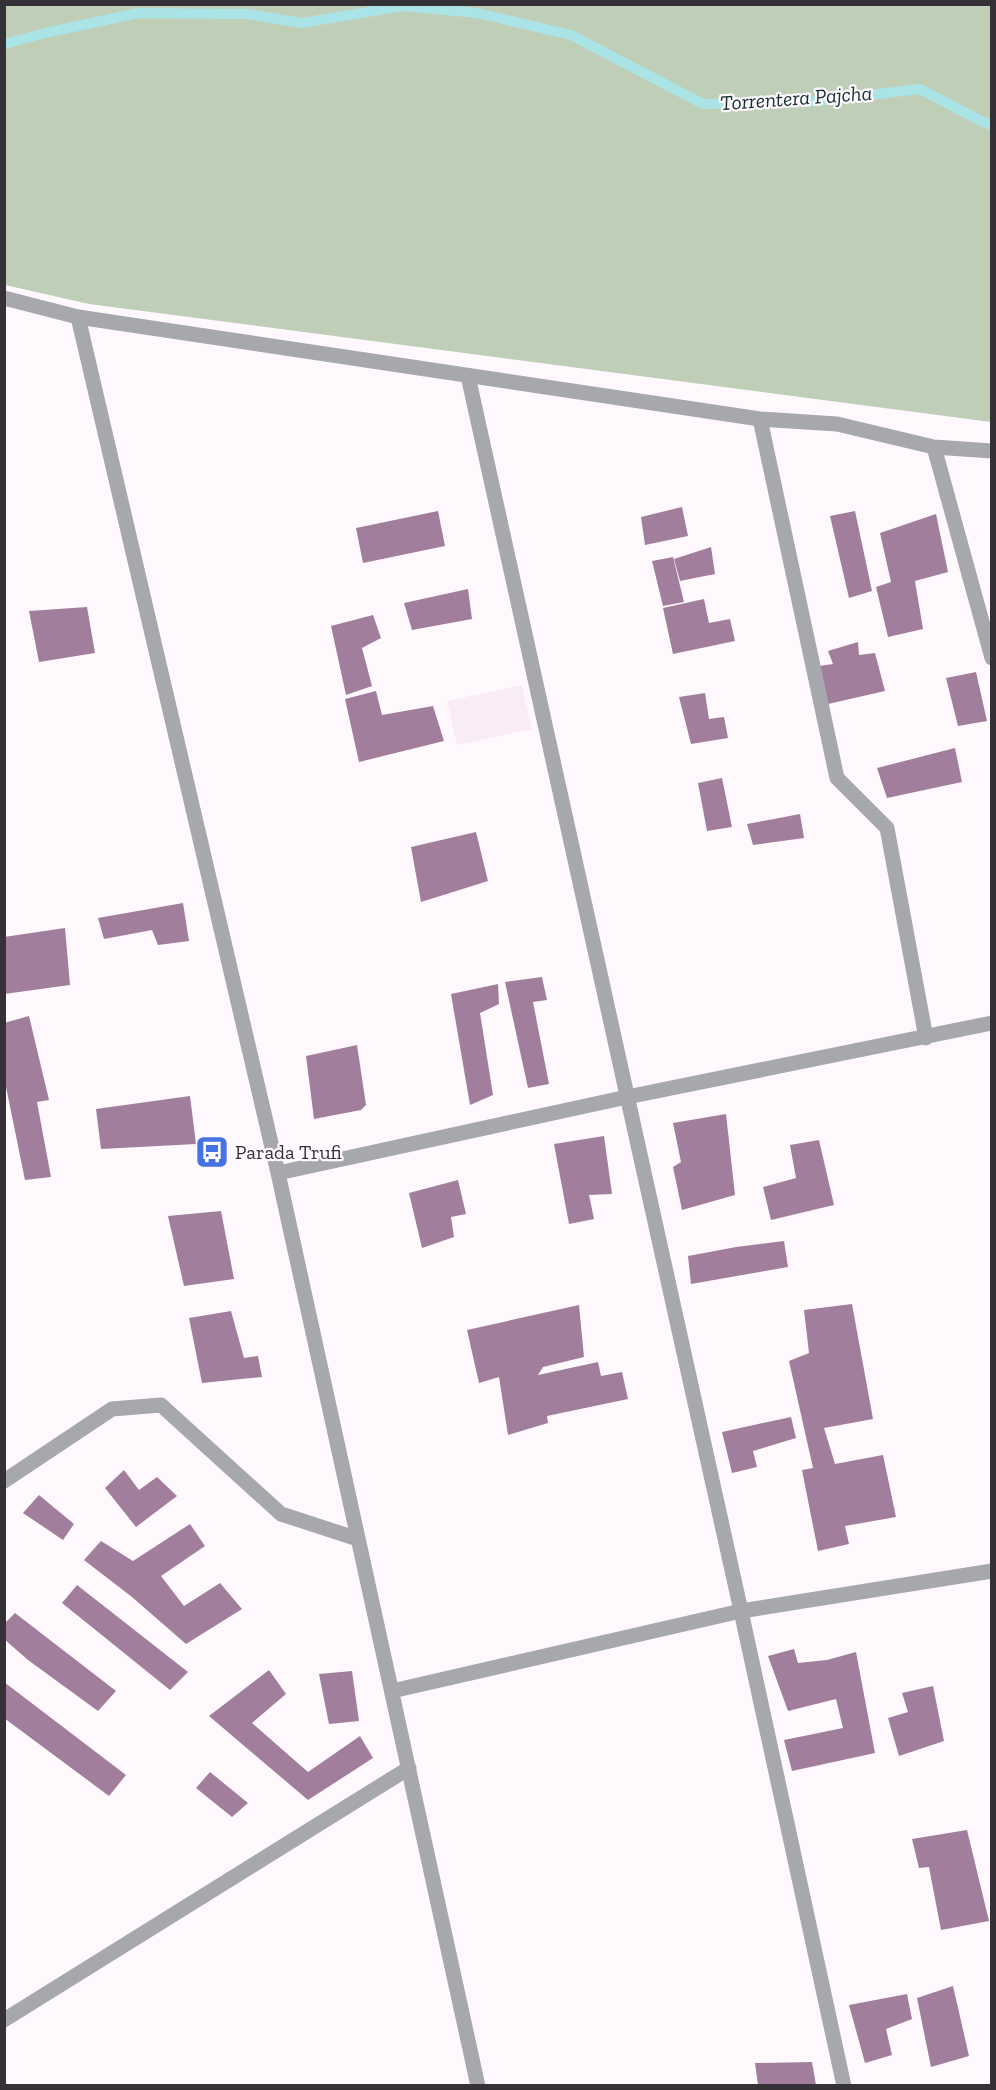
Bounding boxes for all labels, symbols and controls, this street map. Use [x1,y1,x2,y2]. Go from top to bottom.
water label: Torrentera Pajcha [719,80,873,115]
bus stop icon: Parada Trufi [194,1134,230,1170]
place label: Parada Trufi [235,1140,342,1164]

